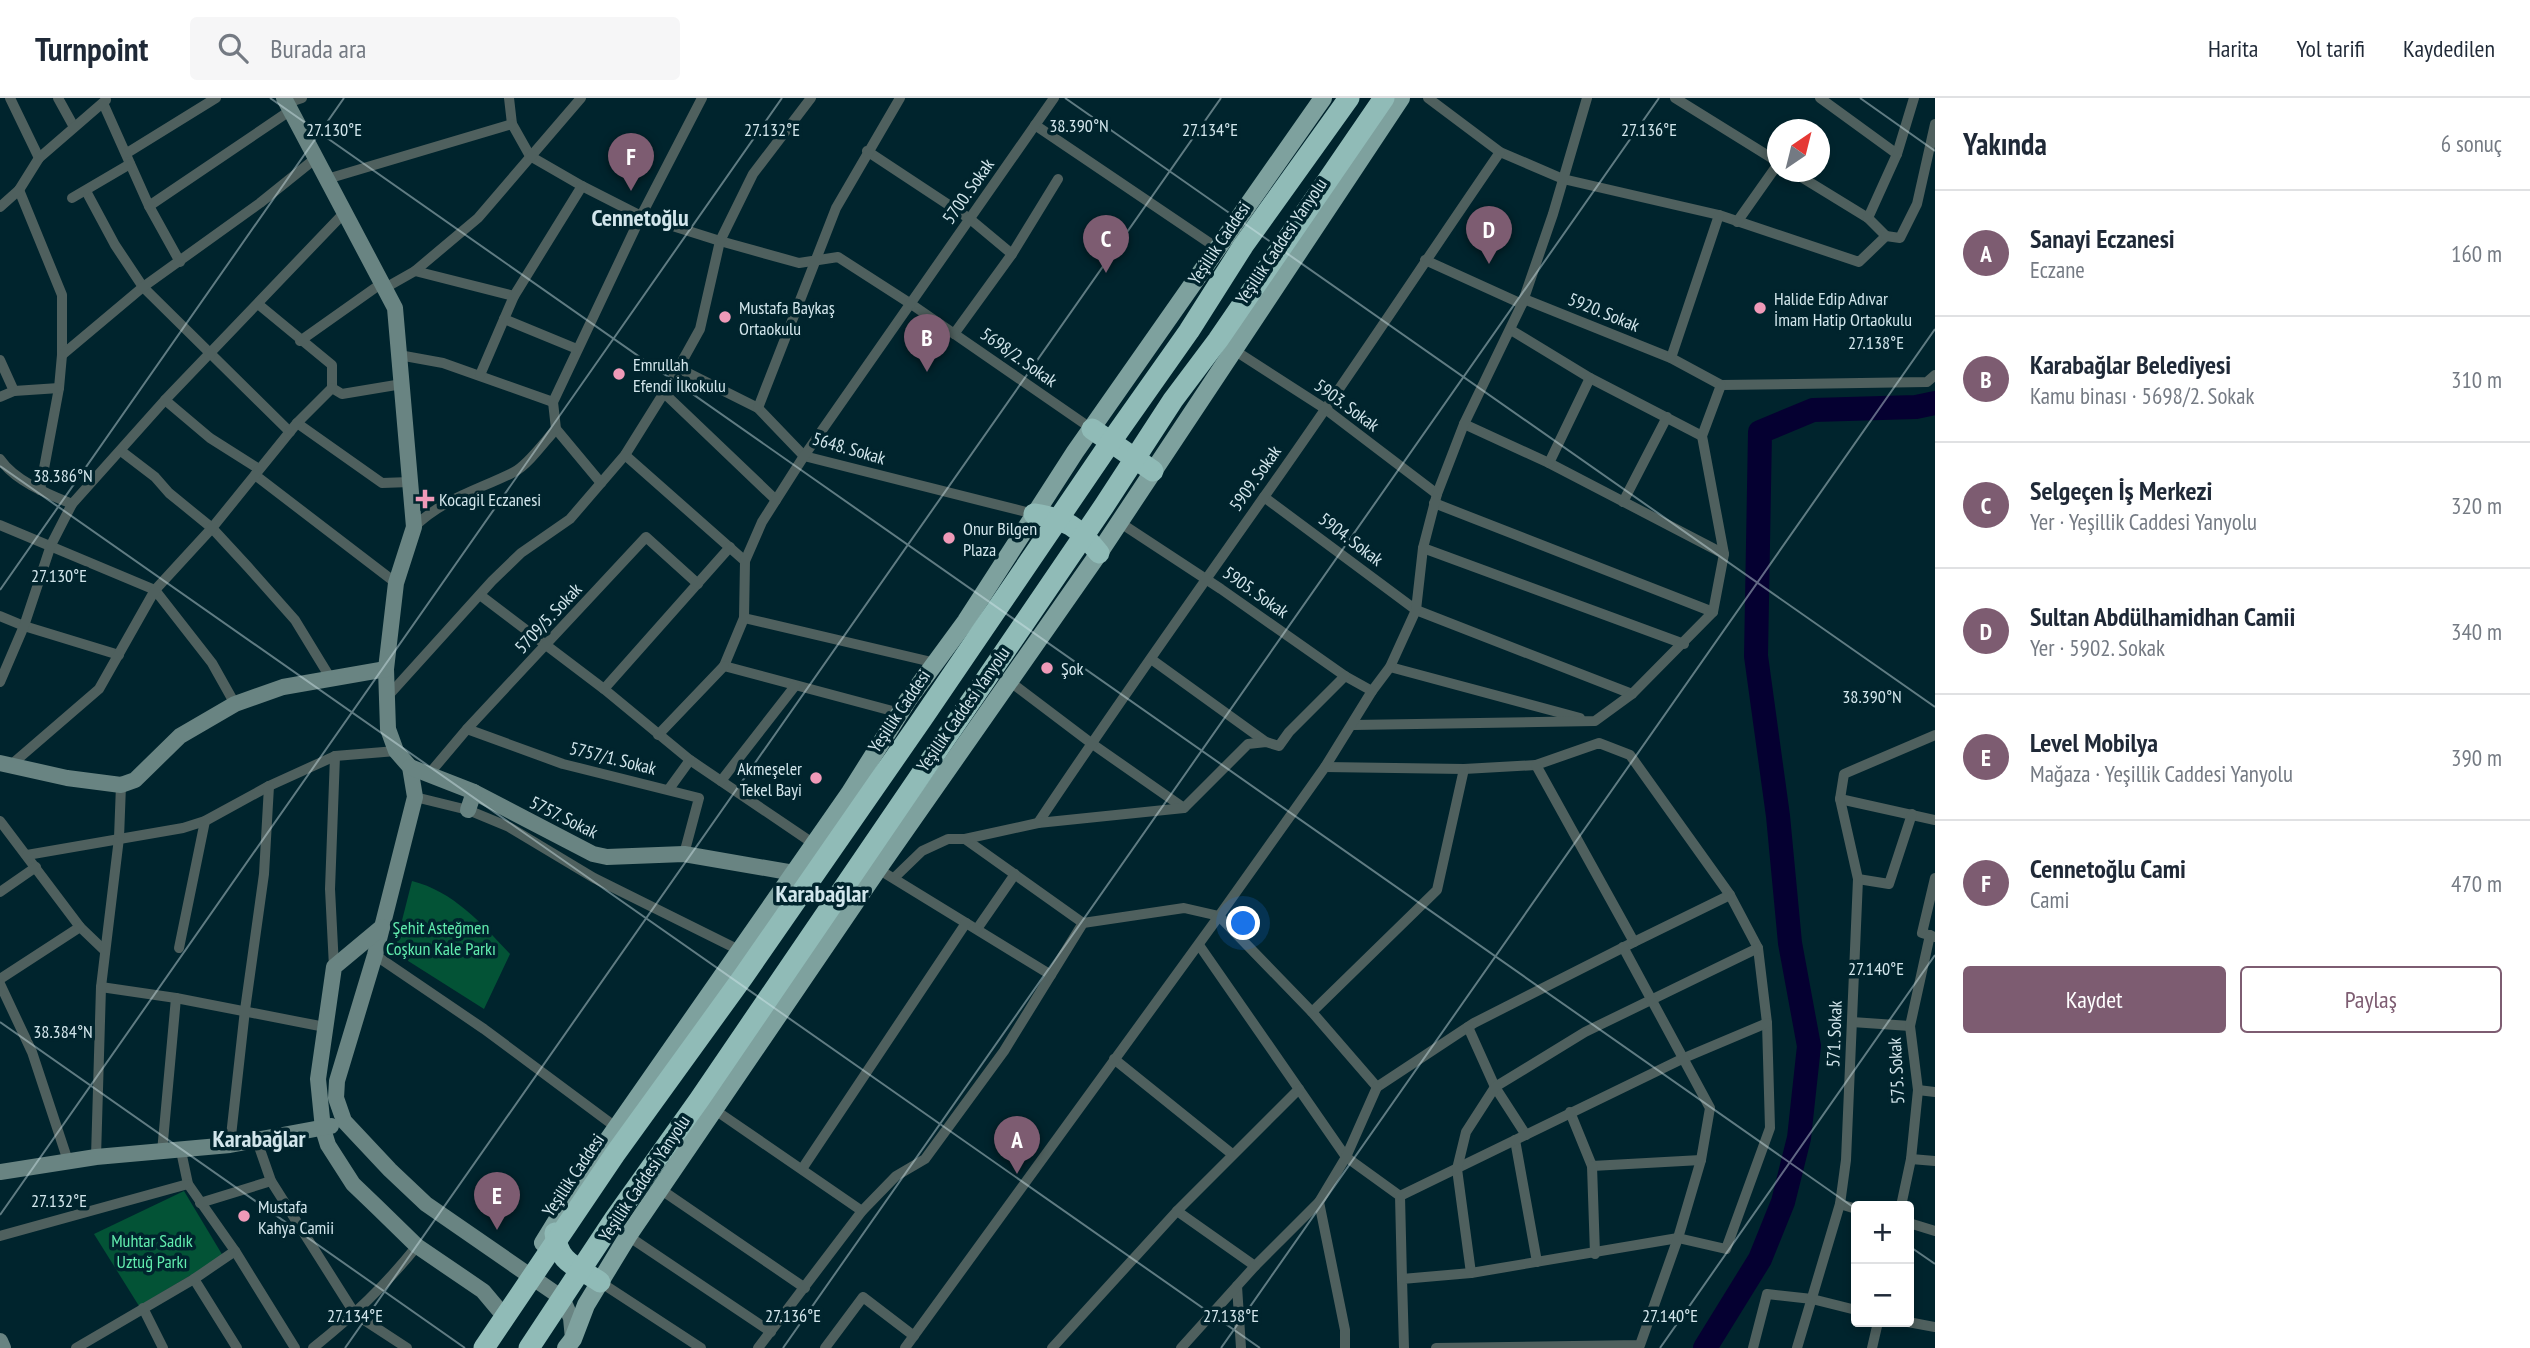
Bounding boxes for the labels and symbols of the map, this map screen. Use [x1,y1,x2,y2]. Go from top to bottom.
text: 38.390°N [1049,114,1109,137]
text: 27.130°E [306,118,362,141]
text: 27.132°E [744,118,800,141]
text: 27.134°E [1182,118,1238,141]
text: 27.136°E [1621,118,1677,141]
north arrow [1767,119,1830,182]
pin: F [608,133,654,191]
street label: 5700. Sokak [937,154,999,228]
street label: Yeşillik Caddesi Yanyolu [1230,173,1332,309]
street label: Yeşillik Caddesi [1183,197,1255,289]
district label: Cennetoğlu [591,202,689,233]
pin: D [1466,206,1512,264]
pin: C [1083,215,1129,273]
street label: 5920. Sokak [1565,287,1643,337]
place label: Halide Edip Adıvar İmam Hatip Ortaokulu [1774,287,1912,331]
place label: Mustafa Baykaş Ortaokulu [739,296,835,340]
marker: Halide Edip Adıvar İmam Hatip Ortaokulu [1752,300,1768,316]
marker: Mustafa Baykaş Ortaokulu [717,309,733,325]
pin: B [904,314,950,372]
street label: 5698/2. Sokak [976,322,1062,392]
text: 27.138°E [1848,331,1904,354]
place label: Emrullah Efendi İlkokulu [633,353,726,397]
marker: Emrullah Efendi İlkokulu [611,366,627,382]
street label: 5903. Sokak [1310,374,1384,436]
street label: 5648. Sokak [810,427,888,469]
street label: 5909. Sokak [1224,441,1286,515]
text: 38.386°N [33,464,93,487]
place label: Kocagil Eczanesi [439,488,541,511]
marker: Kocagil Eczanesi [417,491,433,507]
street label: 5904. Sokak [1314,507,1388,571]
place label: Onur Bilgen Plaza [963,517,1037,561]
marker: Onur Bilgen Plaza [941,530,957,546]
street label: 5905. Sokak [1219,561,1293,623]
text: 27.130°E [31,564,87,587]
street label: 5709/5. Sokak [509,578,587,658]
street label: Yeşillik Caddesi Yanyolu [911,642,1015,776]
place label: Şok [1061,657,1083,680]
marker: Şok [1039,660,1055,676]
street label: Yeşillik Caddesi [863,665,935,757]
text: 38.390°N [1842,685,1902,708]
street label: 5757/1. Sokak [567,736,659,780]
place label: Akmeşeler Tekel Bayi [737,757,802,801]
marker: Akmeşeler Tekel Bayi [808,770,824,786]
street label: 5757. Sokak [526,791,602,843]
district label: Karabağlar [776,878,869,909]
your location [1226,906,1260,940]
park label: Şehit Asteğmen Coşkun Kale Parkı [386,916,496,960]
text: 27.140°E [1848,957,1904,980]
street label: 571. Sokak [1821,1000,1847,1068]
text: 38.384°N [33,1020,93,1043]
street label: 575. Sokak [1883,1037,1909,1105]
street label: Yeşillik Caddesi Yanyolu [593,1110,695,1246]
pin: A [994,1116,1040,1174]
district label: Karabağlar [213,1123,306,1154]
street label: Yeşillik Caddesi [537,1129,609,1221]
pin: E [474,1172,520,1230]
text: 27.132°E [31,1189,87,1212]
place label: Mustafa Kahya Camii [258,1195,334,1239]
marker: Mustafa Kahya Camii [236,1208,252,1224]
park label: Muhtar Sadık Uztuğ Parkı [111,1229,193,1273]
text: 27.134°E [327,1304,383,1327]
text: 27.136°E [765,1304,821,1327]
text: 27.138°E [1203,1304,1259,1327]
text: 27.140°E [1642,1304,1698,1327]

